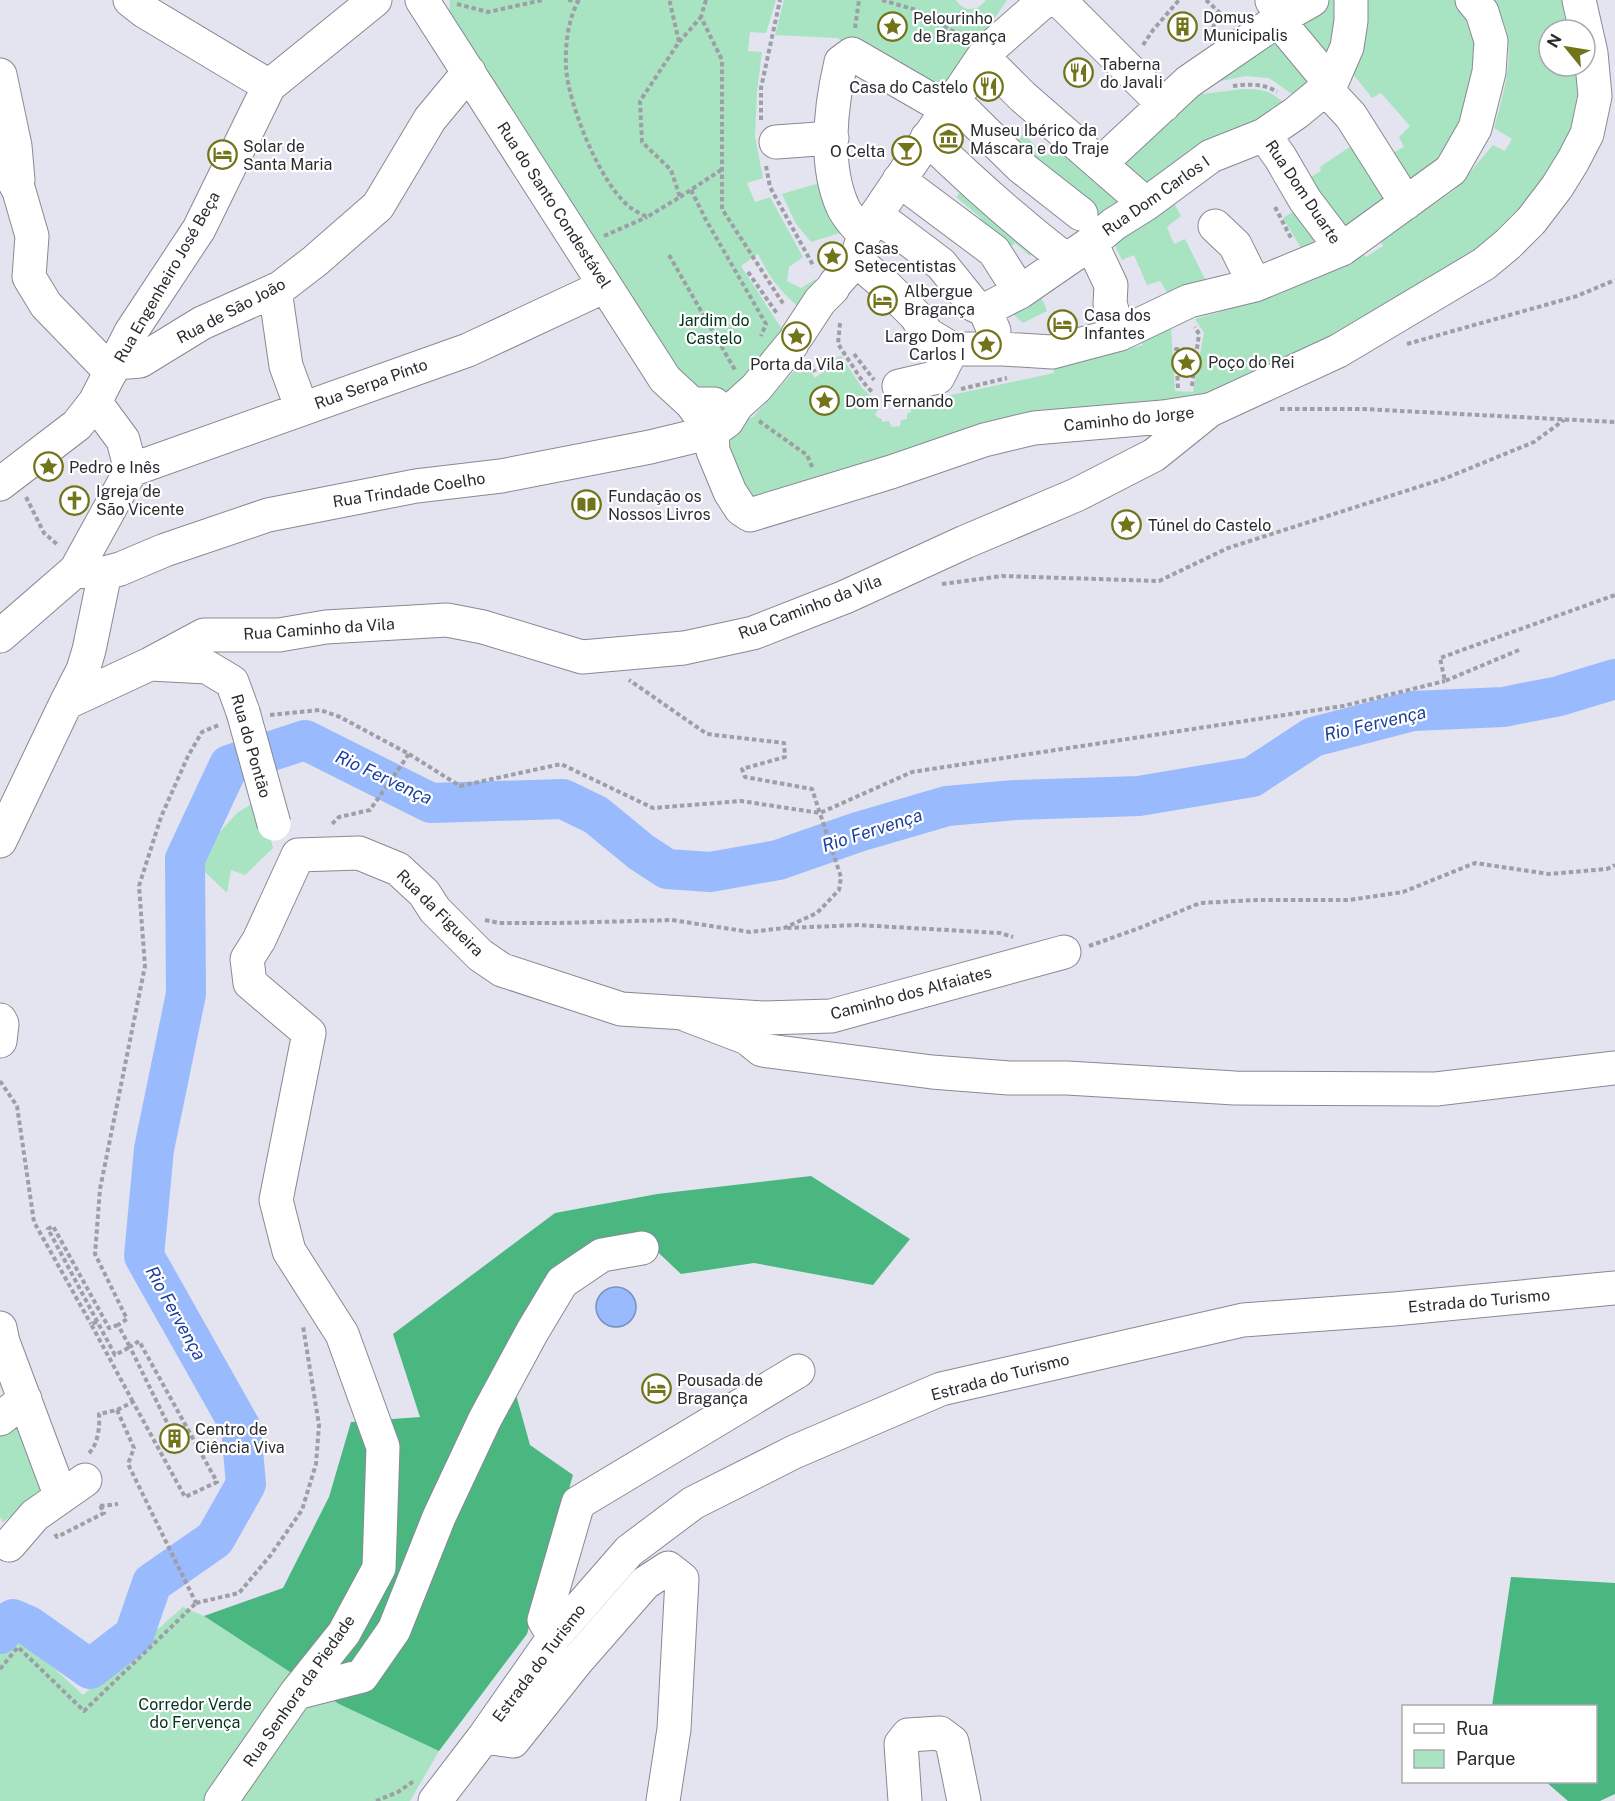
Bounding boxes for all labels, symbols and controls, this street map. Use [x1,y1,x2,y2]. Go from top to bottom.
place label: Domus Municipalis [1203,8,1288,45]
place label: Pelourinho de Bragança [913,9,1006,46]
building icon: Domus Municipalis [1166,10,1198,42]
place icon: Pelourinho de Bragança [876,11,908,43]
north arrow [1537,18,1597,78]
text: N [1543,31,1566,51]
place label: Taberna do Javali [1100,55,1163,92]
restaurant icon: Taberna do Javali [1063,57,1095,89]
restaurant icon: Casa do Castelo [973,71,1005,103]
place label: Casa do Castelo [849,78,968,97]
street label: Rua do Santo Condestável [493,118,615,292]
place label: Museu Ibérico da Máscara e do Traje [970,121,1109,158]
museum icon: Museu Ibérico da Máscara e do Traje [933,123,965,155]
bar icon: O Celta [890,135,922,167]
place label: Solar de Santa Maria [243,137,332,174]
street label: Rua Dom Duarte [1261,137,1345,247]
hotel icon: Solar de Santa Maria [206,139,238,171]
place label: O Celta [830,142,885,161]
street label: Rua Dom Carlos I [1099,152,1213,240]
street label: Rua Engenheiro José Beça [110,188,224,366]
place label: Casas Setecentistas [854,239,956,276]
place icon: Casas Setecentistas [817,241,849,273]
street label: Rua de São João [173,274,289,348]
place label: Albergue Bragança [904,282,975,319]
hotel icon: Albergue Bragança [867,284,899,316]
place label: Casa dos Infantes [1084,306,1151,343]
hotel icon: Casa dos Infantes [1047,308,1079,340]
park label: Jardim do Castelo [678,311,750,348]
place icon: Porta da Vila [781,320,813,352]
place label: Largo Dom Carlos I [885,327,965,364]
place icon: Largo Dom Carlos I [970,329,1002,361]
place icon: Poço do Rei [1171,346,1203,378]
place label: Poço do Rei [1208,353,1294,372]
street label: Rua Serpa Pínto [312,355,430,413]
place label: Porta da Vila [750,355,844,374]
place icon: Dom Fernando [808,385,840,417]
place label: Dom Fernando [845,392,953,411]
street label: Caminho do Jorge [1063,403,1195,435]
place icon: Pedro e Inês [32,451,64,483]
place label: Pedro e Inês [69,458,160,477]
street label: Rua Trindade Coelho [331,469,487,511]
place label: Igreja de São Vicente [96,482,184,519]
church icon: Igreja de São Vicente [59,484,91,516]
place label: Fundação os Nossos Livros [608,487,711,524]
library icon: Fundação os Nossos Livros [571,489,603,521]
place icon: Túnel do Castelo [1111,509,1143,541]
place label: Túnel do Castelo [1148,516,1271,535]
street label: Rua Caminho da Vila [736,571,884,643]
street label: Rua Caminho da Vila [243,614,395,644]
street label: Rua do Pontão [227,692,275,800]
water label: Rio Fervença [1322,701,1428,745]
water label: Rio Fervença [332,745,436,809]
water label: Rio Fervença [819,804,925,856]
street label: Rua da Figueira [393,866,487,960]
street label: Caminho dos Alfaiates [828,962,994,1024]
water label: Rio Fervença [142,1262,210,1364]
street label: Estrada do Turismo [1407,1285,1551,1317]
street label: Estrada do Turismo [929,1349,1071,1405]
place label: Pousada de Bragança [677,1371,763,1408]
hotel icon: Pousada de Bragança [640,1373,672,1405]
place label: Centro de Ciência Viva [195,1420,285,1457]
building icon: Centro de Ciência Viva [158,1422,190,1454]
street label: Estrada do Turismo [489,1600,589,1726]
street label: Rua Senhora da Piedade [239,1611,359,1771]
park label: Corredor Verde do Fervença [138,1695,252,1732]
legend [1402,1705,1597,1783]
text: Rua [1456,1718,1488,1739]
text: Parque [1456,1748,1516,1769]

